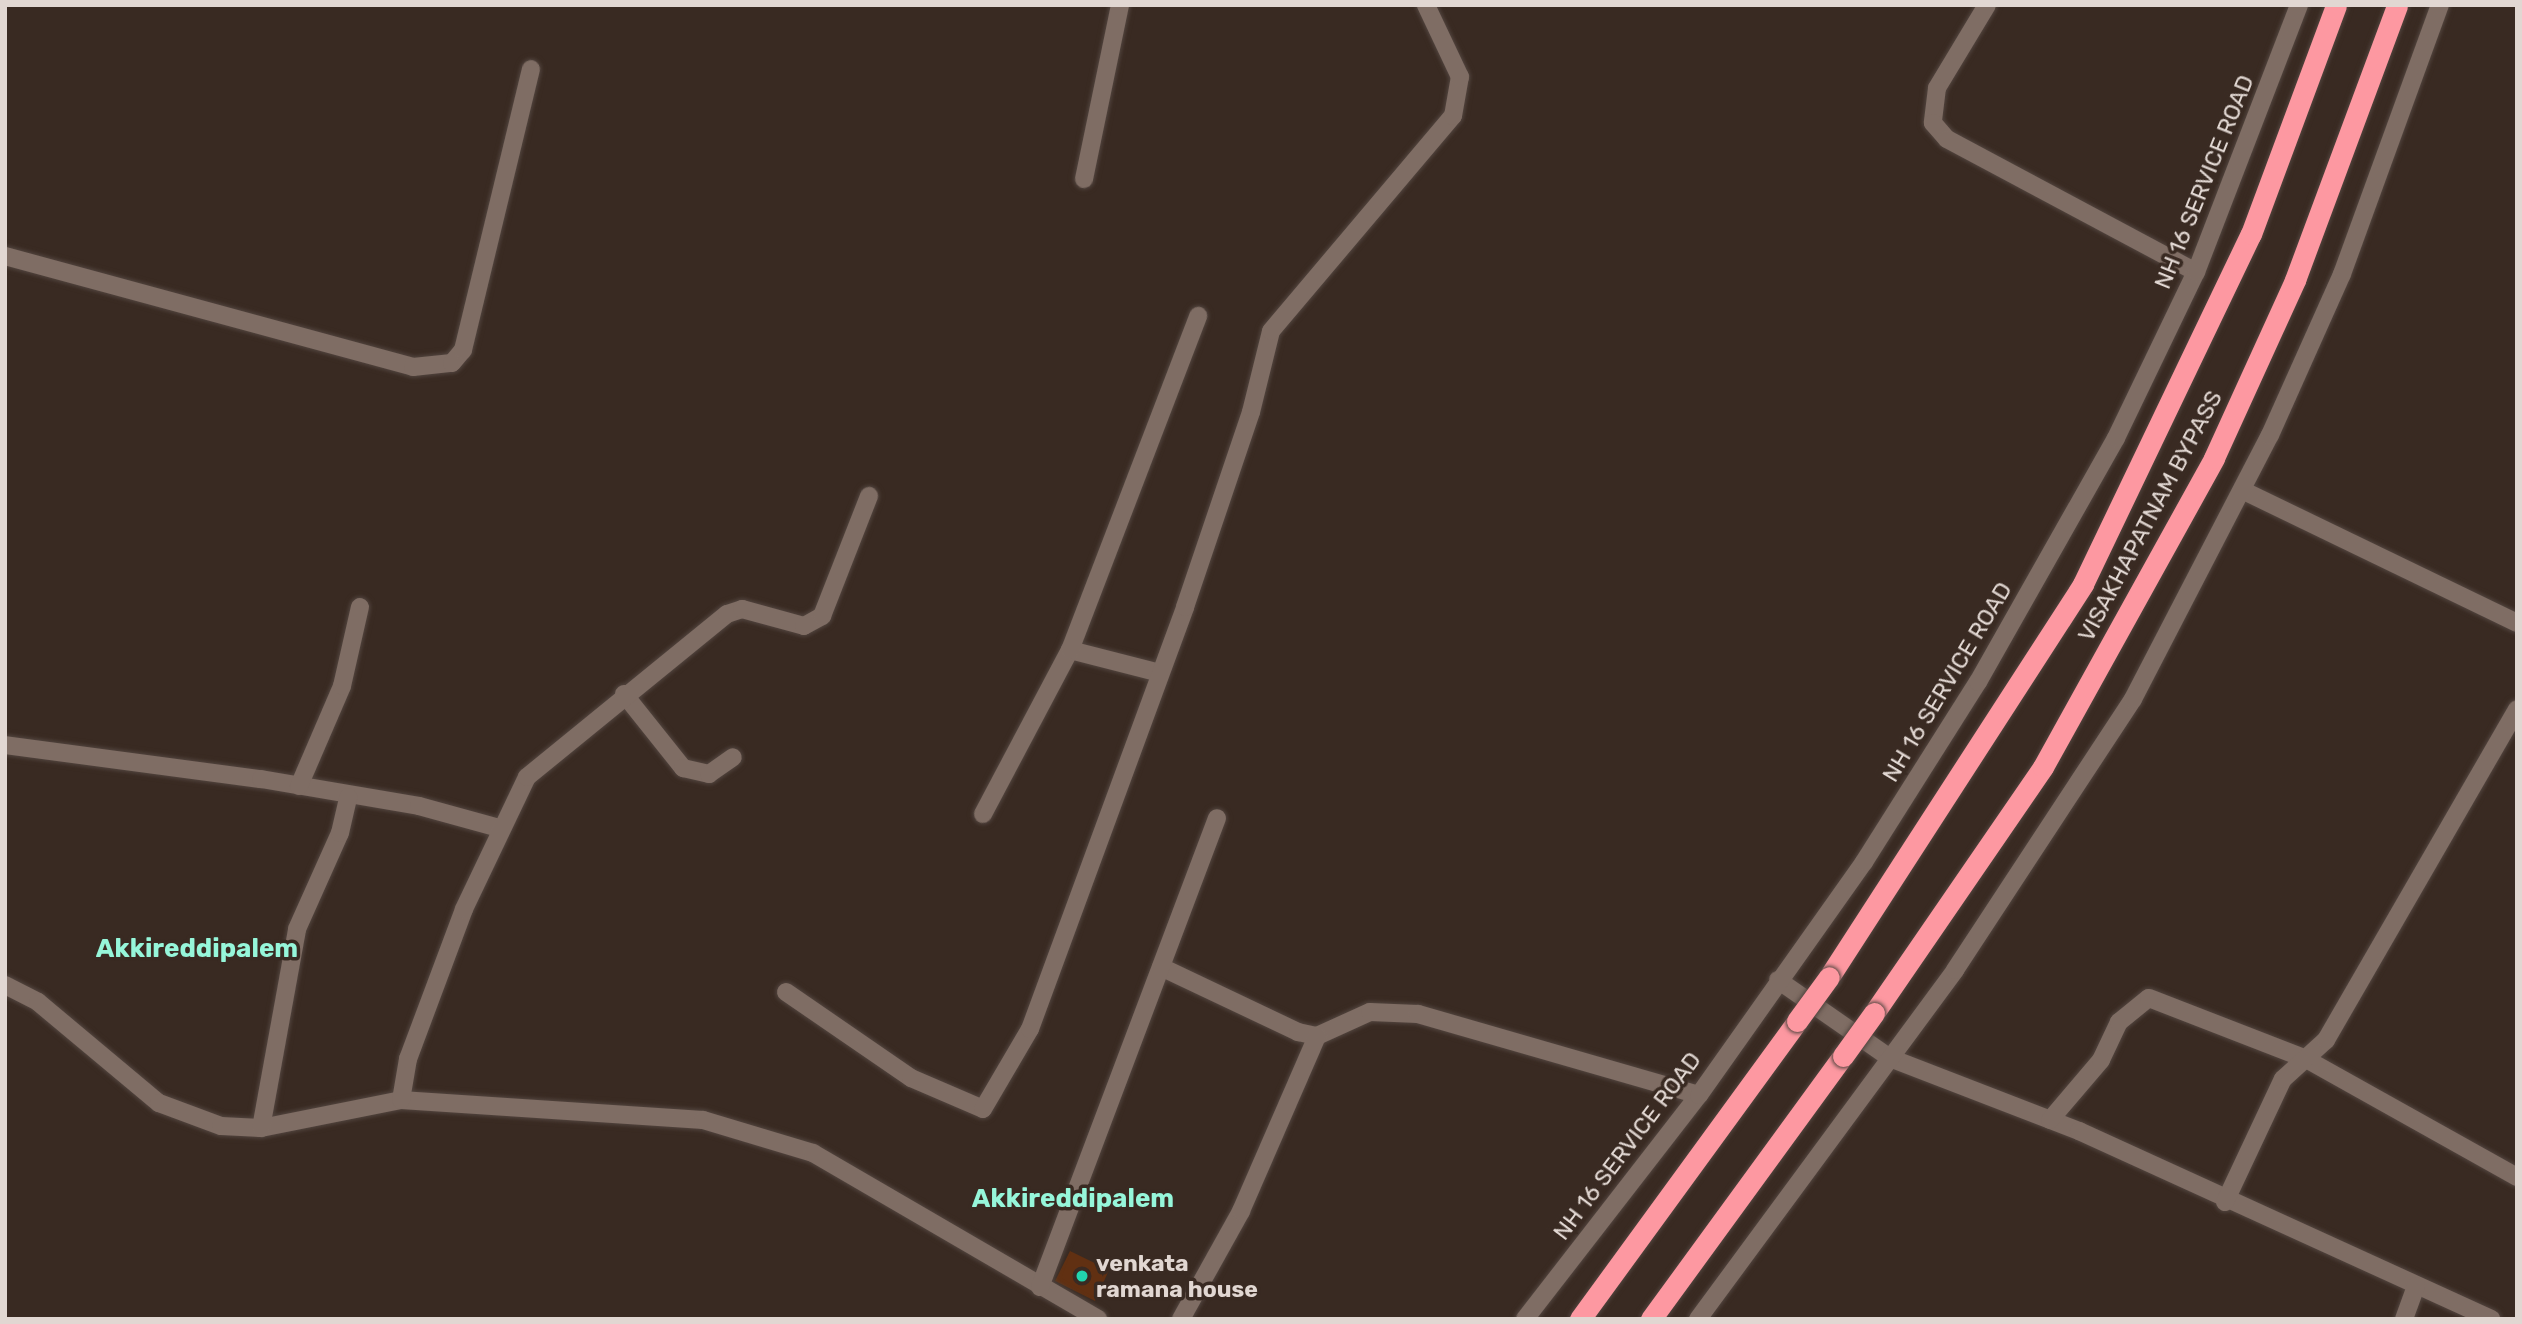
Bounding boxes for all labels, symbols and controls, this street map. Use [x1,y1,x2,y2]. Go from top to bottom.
street label: NH 16 SERVICE ROAD [2148,71,2260,293]
street label: VISAKHAPATNAM BYPASS [2072,386,2228,646]
street label: NH 16 SERVICE ROAD [1876,577,2018,787]
district label: Akkireddipalem [96,933,298,965]
street label: NH 16 SERVICE ROAD [1547,1047,1707,1245]
district label: Akkireddipalem [972,1183,1174,1215]
place label: venkata ramana house [1096,1249,1258,1303]
marker: venkata ramana house [1074,1268,1090,1284]

